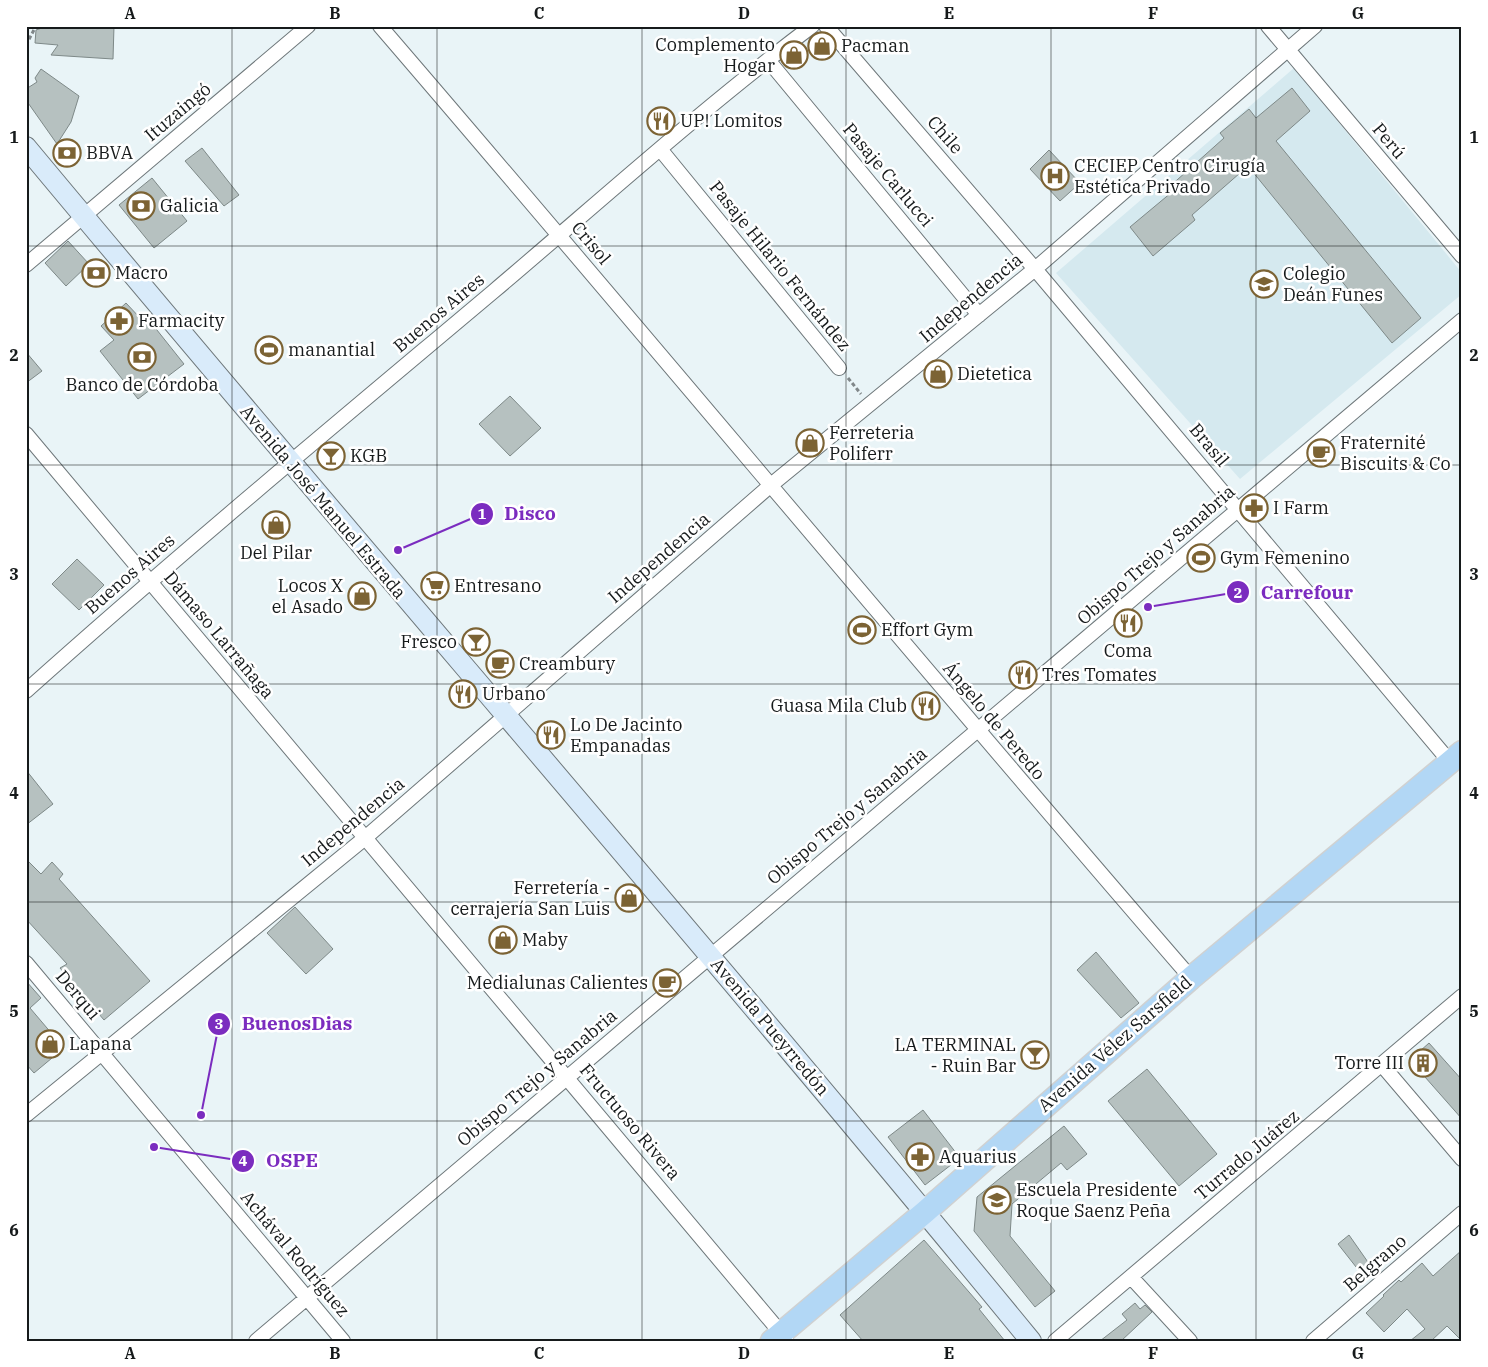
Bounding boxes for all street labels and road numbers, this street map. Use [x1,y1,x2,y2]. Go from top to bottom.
street label: Ituzaingó [140,77,216,146]
street label: Chile [922,111,968,159]
street label: Pasaje Carlucci [838,118,939,232]
street label: Perú [1368,118,1411,163]
street label: Pasaje Hilario Fernández [705,176,856,355]
street label: Crisol [567,216,616,269]
street label: Independencia [914,248,1027,347]
street label: Buenos Aires [388,268,489,357]
street label: Avenida José Manuel Estrada [235,400,411,604]
street label: Brasil [1185,418,1234,471]
street label: Obispo Trejo y Sanabria [1072,480,1240,630]
street label: Independencia [603,507,714,608]
street label: Buenos Aires [80,528,179,619]
street label: Dámaso Larrañaga [159,566,280,703]
street label: Ángelo de Peredo [938,657,1050,784]
street label: Obispo Trejo y Sanabria [762,742,932,889]
street label: Independencia [296,772,409,871]
street label: Avenida Pueyrredón [706,953,835,1100]
street label: Derqui [51,965,106,1025]
street label: Avenida Vélez Sarsfield [1033,970,1196,1117]
street label: Obispo Trejo y Sanabria [452,1004,622,1151]
street label: Fructuoso Rivera [575,1059,686,1185]
street label: Turrado Juárez [1190,1104,1304,1205]
street label: Achával Rodríguez [236,1186,355,1321]
street label: Belgrano [1338,1229,1411,1296]

